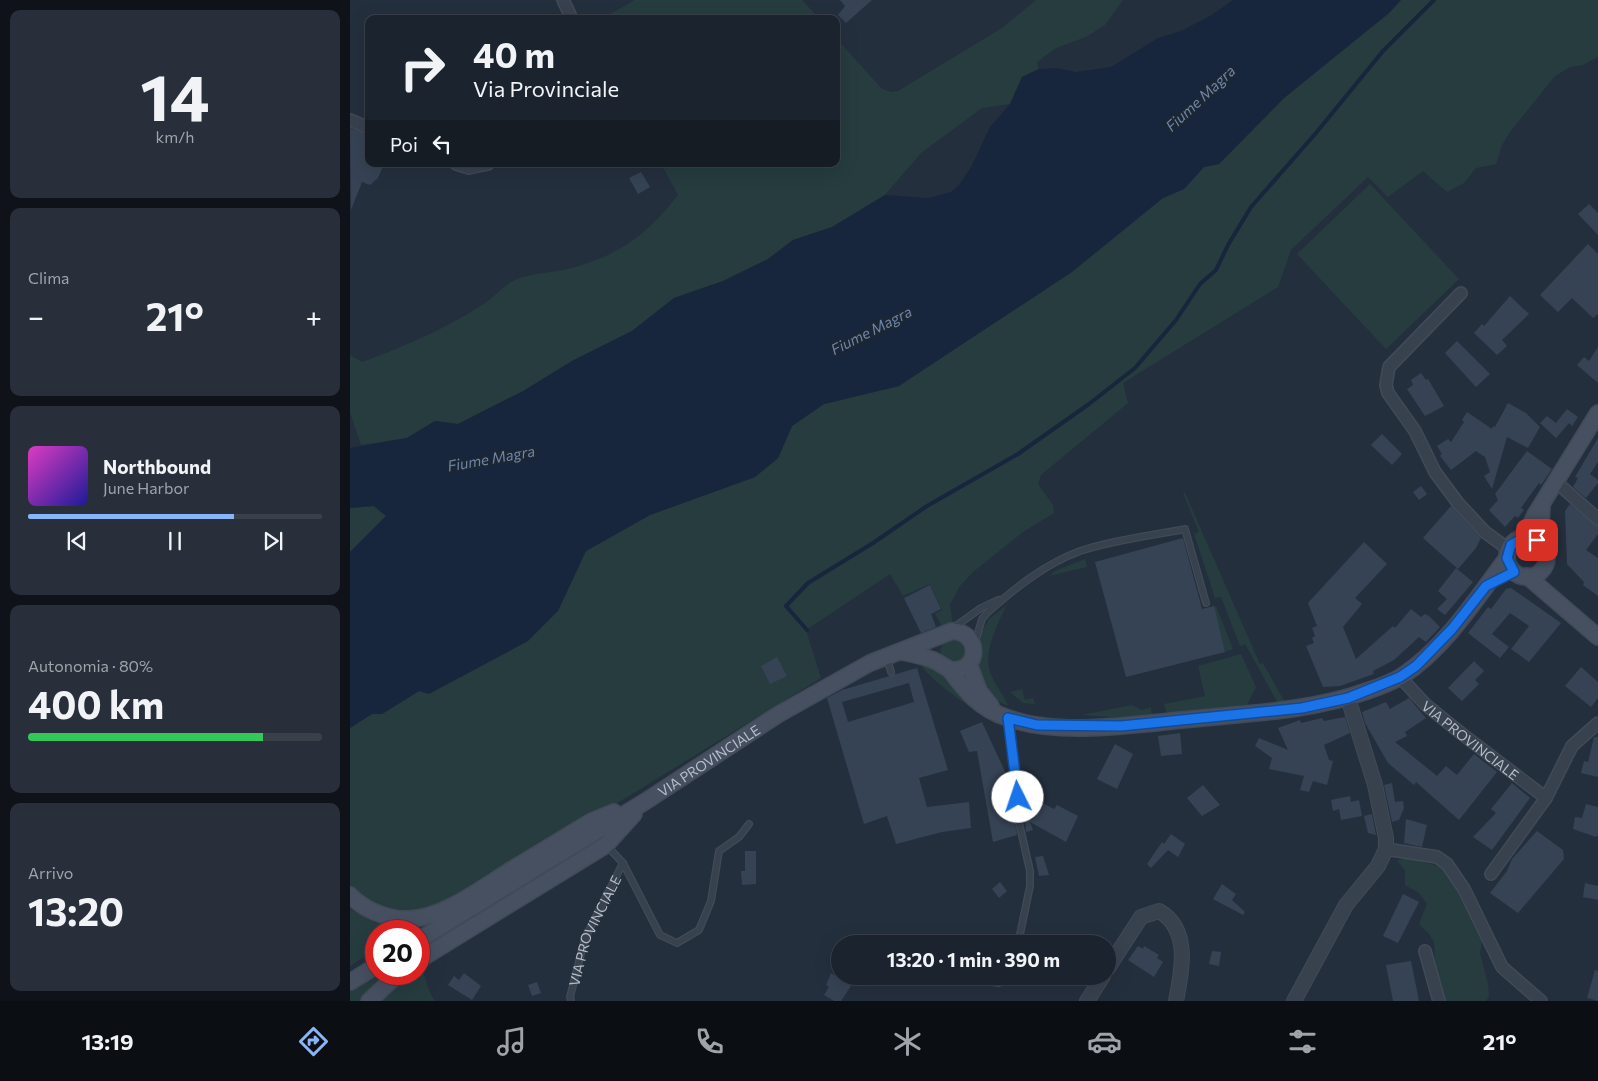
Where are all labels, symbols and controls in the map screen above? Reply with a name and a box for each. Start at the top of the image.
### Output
text: 40 m [473,32,555,75]
icon: right [390,35,455,100]
text: 14 [140,55,210,134]
water label: Fiume Magra [1161,61,1239,135]
text: Via Provinciale [473,75,619,102]
text: km/h [156,127,194,146]
icon: left [428,130,456,158]
text: Poi [390,133,418,156]
text: Clima [28,268,69,287]
text: 21° [146,292,204,339]
text: − [28,299,44,333]
text: + [306,299,322,333]
water label: Fiume Magra [827,302,915,358]
water label: Fiume Magra [446,441,536,475]
text: Northbound [103,455,211,478]
text: June Harbor [103,478,189,497]
pin [1516,519,1558,561]
icon: arrive [1523,526,1551,554]
icon: previous [63,527,91,555]
icon: pause [161,527,189,555]
icon: next [259,527,287,555]
text: Autonomia · 80% [28,656,153,675]
text: 400 km [28,680,164,727]
street label: VIA PROVINCIALE [1419,697,1523,783]
street label: VIA PROVINCIALE [654,720,763,800]
position arrow [991,770,1043,822]
text: Arrivo [28,863,73,882]
street label: VIA PROVINCIALE [565,872,624,988]
text: 13:20 [28,887,124,934]
speed limit sign: 20 [365,920,430,985]
text: 13:20 · 1 min · 390 m [887,948,1060,971]
icon: directions [296,1024,331,1059]
icon: music [494,1024,529,1059]
icon: phone [692,1024,727,1059]
icon: climate [890,1024,925,1059]
icon: car [1087,1024,1122,1059]
icon: filters [1285,1024,1320,1059]
text: 13:19 [81,1028,134,1055]
text: 21° [1483,1028,1517,1055]

